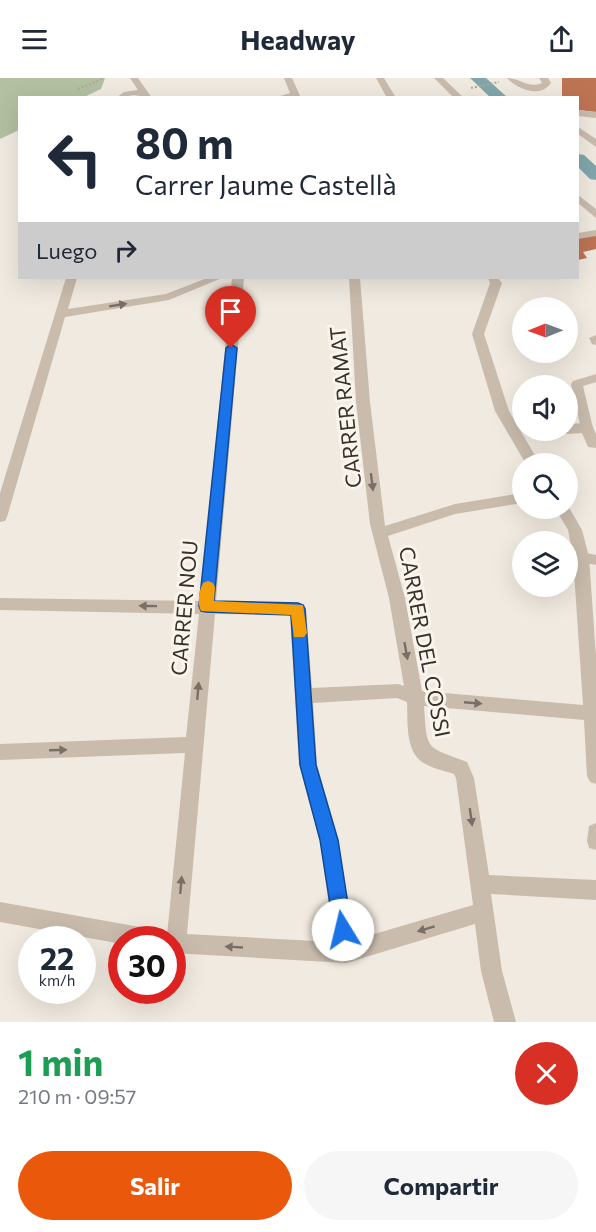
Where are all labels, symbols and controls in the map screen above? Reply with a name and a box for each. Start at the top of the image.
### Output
icon: menu [18,23,51,56]
text: Headway [240,23,356,56]
icon: share [545,23,578,56]
text: 80 m [135,116,234,168]
icon: left [36,120,114,198]
text: Carrer Jaume Castellà [135,168,397,201]
icon: right [109,234,142,267]
text: Luego [36,237,97,264]
pin [205,286,256,348]
icon: arrive [214,295,247,328]
north arrow [512,297,578,363]
map controls [512,297,578,597]
one-way arrow [108,301,127,310]
street label: CARRER RAMAT [324,325,365,489]
button: sound [512,375,578,441]
button: search [512,453,578,519]
one-way arrow [367,473,377,492]
button: layers [512,531,578,597]
street label: CARRER NOU [165,539,202,677]
street label: CARRER DEL COSSI [395,544,456,739]
one-way arrow [138,601,157,610]
one-way arrow [402,642,411,661]
one-way arrow [193,681,203,700]
one-way arrow [463,698,482,708]
one-way arrow [49,745,68,754]
one-way arrow [466,808,475,827]
one-way arrow [176,876,186,895]
position arrow [311,898,375,962]
one-way arrow [417,925,435,934]
speed limit sign: 30 [108,926,186,1004]
text: 22 [40,939,74,976]
one-way arrow [225,942,244,951]
text: km/h [39,971,75,989]
text: 1 min [18,1039,103,1083]
button: close [515,1042,578,1105]
text: 210 m · 09:57 [18,1084,136,1108]
button: Salir [18,1151,292,1220]
button: Compartir [304,1151,578,1220]

